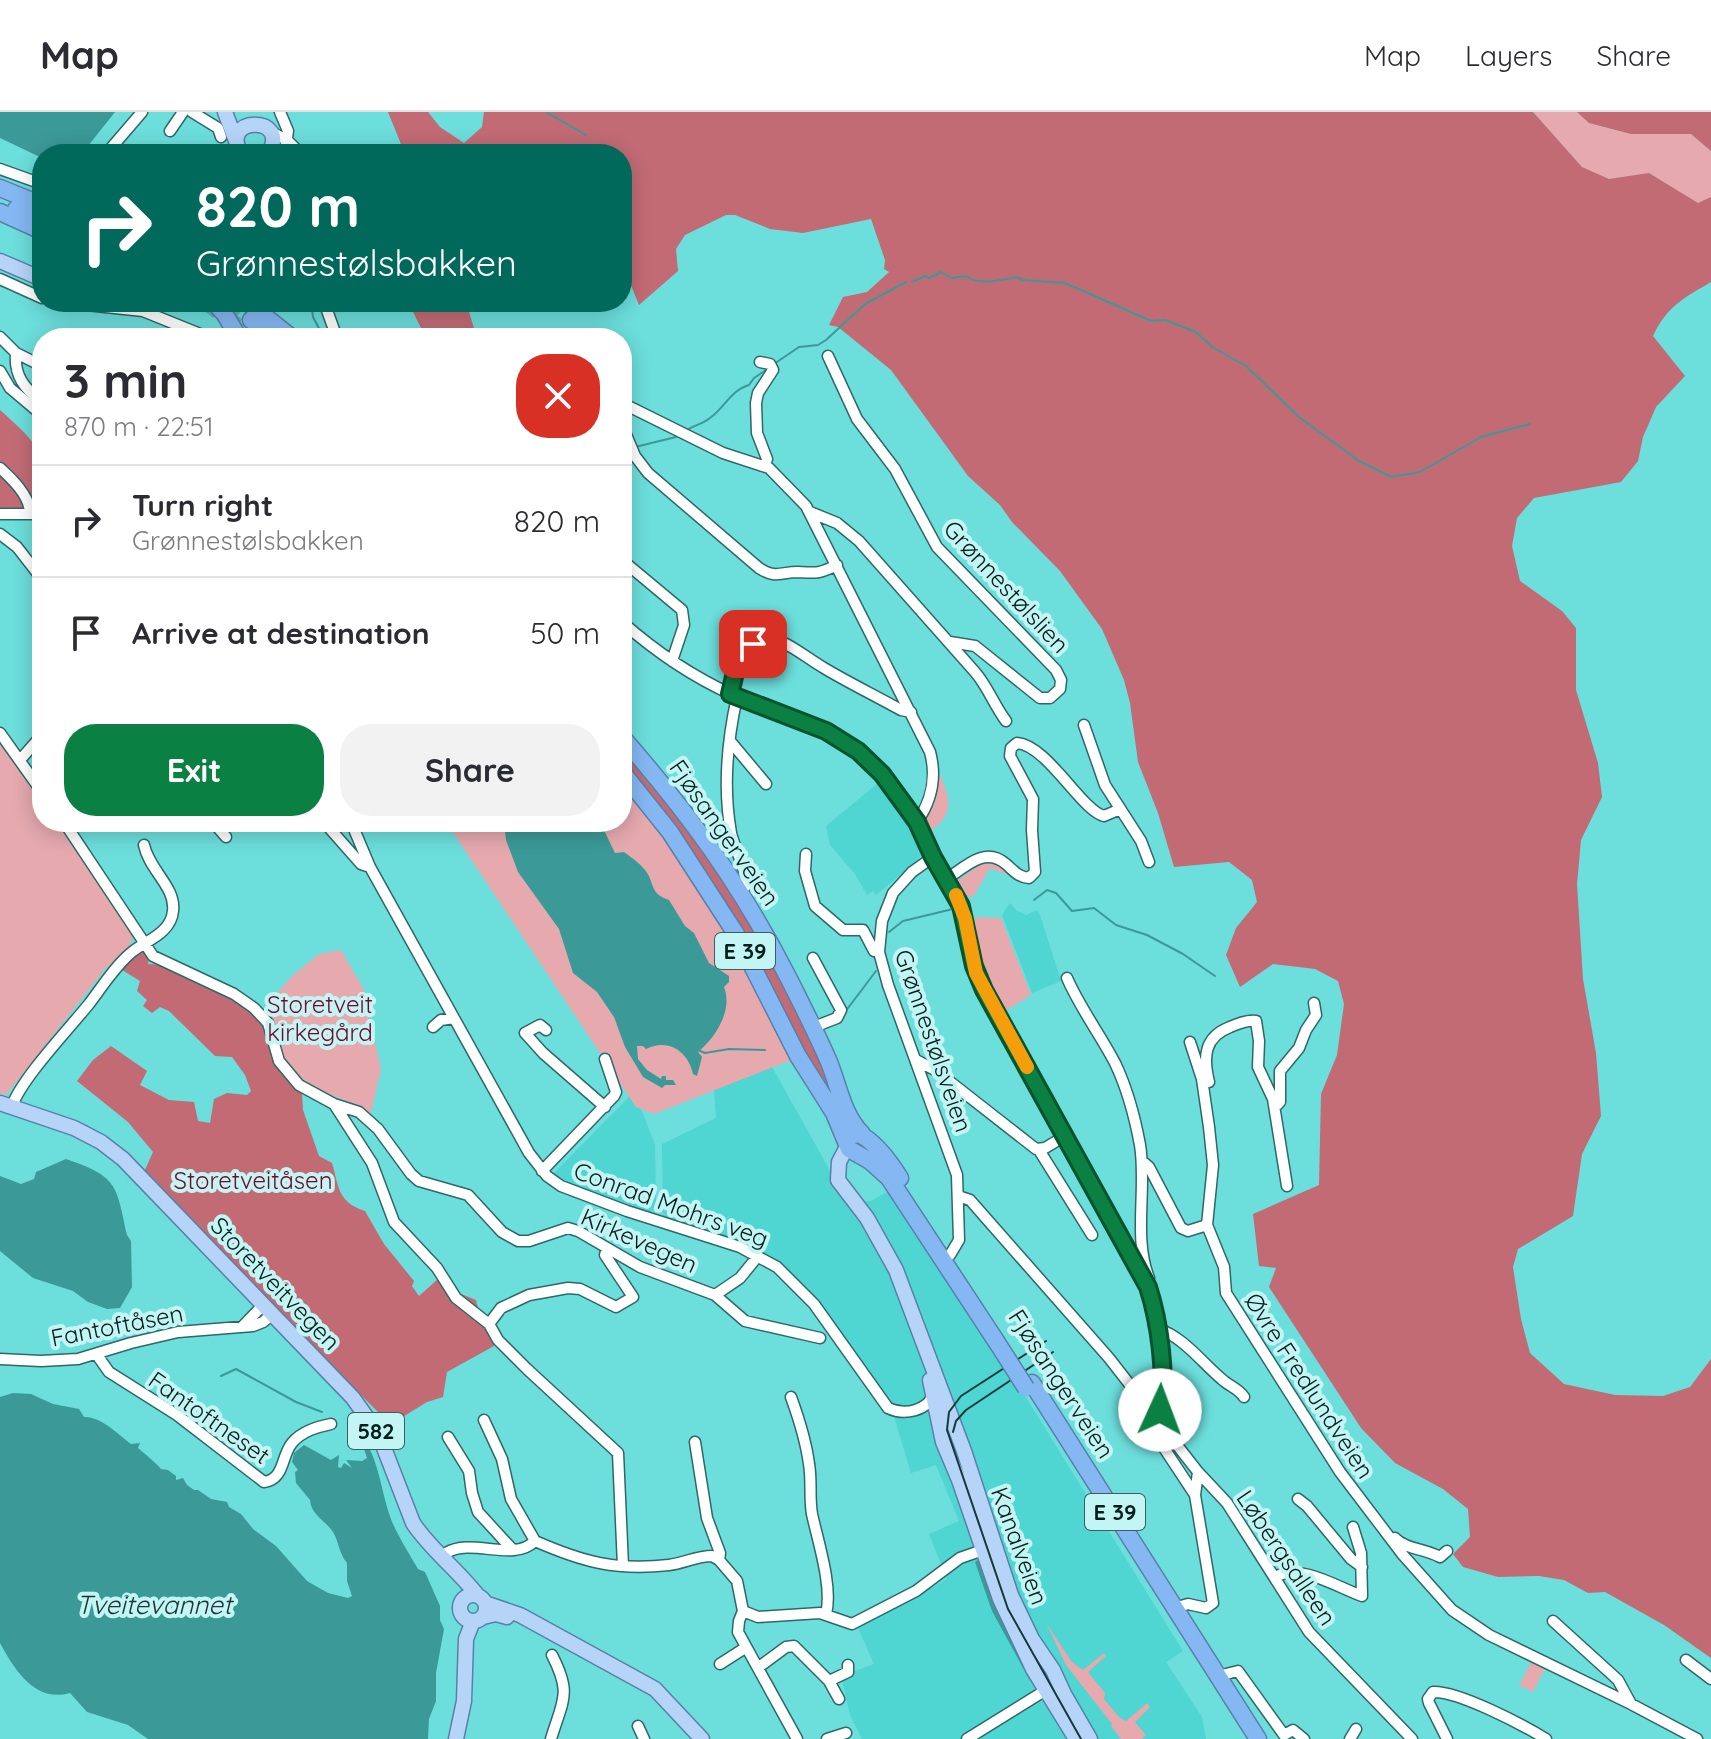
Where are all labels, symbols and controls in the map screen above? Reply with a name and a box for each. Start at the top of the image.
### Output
text: Map [40,31,119,79]
text: Map [1364,38,1421,73]
text: Layers [1465,38,1552,73]
text: Share [1596,38,1671,73]
text: 820 m [196,171,360,241]
icon: right [64,176,168,280]
text: Grønnestølsbakken [196,240,517,285]
text: 3 min [64,350,187,410]
button: close [516,354,600,438]
text: 870 m · 22:51 [64,410,214,443]
text: Turn right [132,486,273,524]
icon: right [64,499,108,543]
text: 820 m [514,502,600,540]
street label: Grønnestølslien [938,514,1076,659]
text: Grønnestølsbakken [132,524,364,557]
pin [719,610,787,678]
icon: arrive [64,611,108,655]
text: Arrive at destination [132,614,430,652]
text: 50 m [530,614,600,652]
icon: arrive [731,622,775,666]
button: Exit [64,724,324,816]
button: Share [340,724,600,816]
street label: Fjøsangerveien [663,754,786,911]
road number: E 39 [715,933,775,969]
street label: Grønnestølsveien [889,945,979,1136]
park label: Storetveit kirkegård [267,989,373,1047]
street label: Conrad Mohrs veg [570,1155,773,1253]
park label: Storetveitåsen [173,1165,333,1195]
street label: Kirkevegen [577,1201,702,1279]
street label: Storetveitvegen [205,1210,347,1356]
street label: Øvre Fredlundveien [1239,1287,1381,1484]
street label: Fantoftåsen [48,1297,186,1353]
street label: Fjøsangerveien [1003,1303,1121,1464]
street label: Fantoftneset [143,1364,276,1470]
position arrow [1118,1368,1202,1452]
road number: 582 [348,1413,404,1449]
street label: Kanalveien [985,1483,1055,1608]
street label: Løbergsalleen [1231,1484,1343,1631]
road number: E 39 [1085,1494,1145,1530]
water label: Tveitevannet [76,1588,235,1621]

